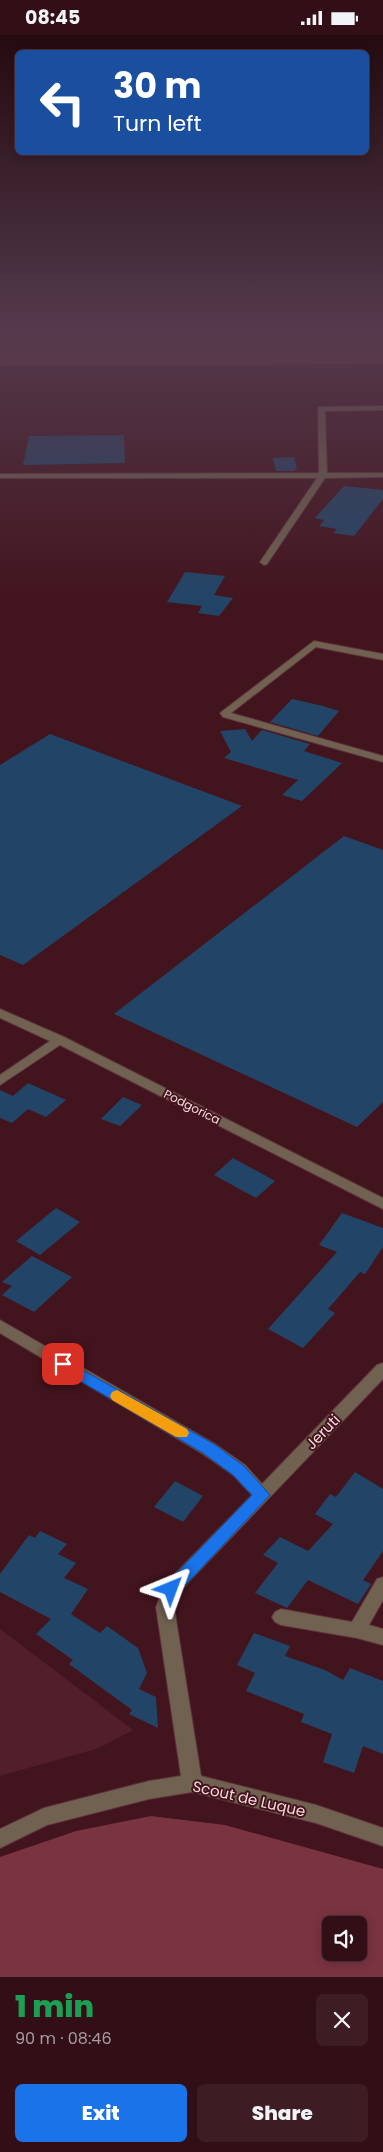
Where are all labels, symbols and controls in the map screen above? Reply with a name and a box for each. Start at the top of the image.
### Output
text: 08:45 [25,4,80,31]
text: 30 m [113,61,201,110]
icon: left [30,70,95,135]
text: Turn left [113,108,201,139]
street label: Podgorica [161,1085,223,1128]
pin [42,1343,84,1385]
icon: arrive [49,1350,77,1378]
street label: Jeruti [301,1409,345,1454]
position arrow [144,1562,196,1614]
street label: Scout de Luque [191,1775,308,1822]
map controls [322,1916,367,1961]
button: sound [322,1916,367,1961]
text: 1 min [15,1985,94,2028]
button: close [316,1994,368,2046]
text: 90 m · 08:46 [15,2027,112,2050]
button: Exit [15,2084,187,2142]
button: Share [197,2084,368,2142]

